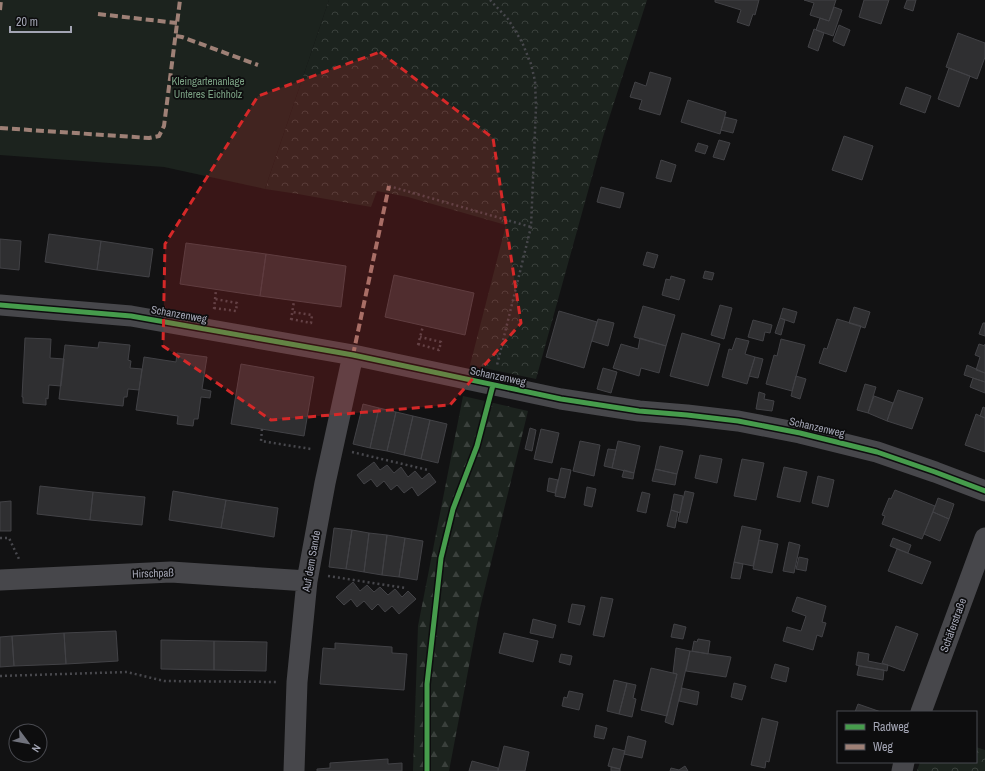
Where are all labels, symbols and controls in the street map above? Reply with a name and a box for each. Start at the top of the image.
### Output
scale bar [10,8,71,34]
text: 20 m [16,14,38,30]
park label: Kleingartenanlage Unteres Eichholz [171,74,245,101]
street label: Schanzenweg [150,302,208,326]
street label: Schanzenweg [469,363,527,389]
street label: Schanzenweg [788,414,846,440]
street label: Auf dem Sande [299,529,323,594]
street label: Hirschpaß [132,565,175,581]
street label: Schäferstraße [937,596,969,654]
legend [837,711,977,763]
text: Radweg [873,719,910,735]
north arrow [8,723,48,763]
text: Weg [873,739,894,755]
text: N [29,742,44,755]

